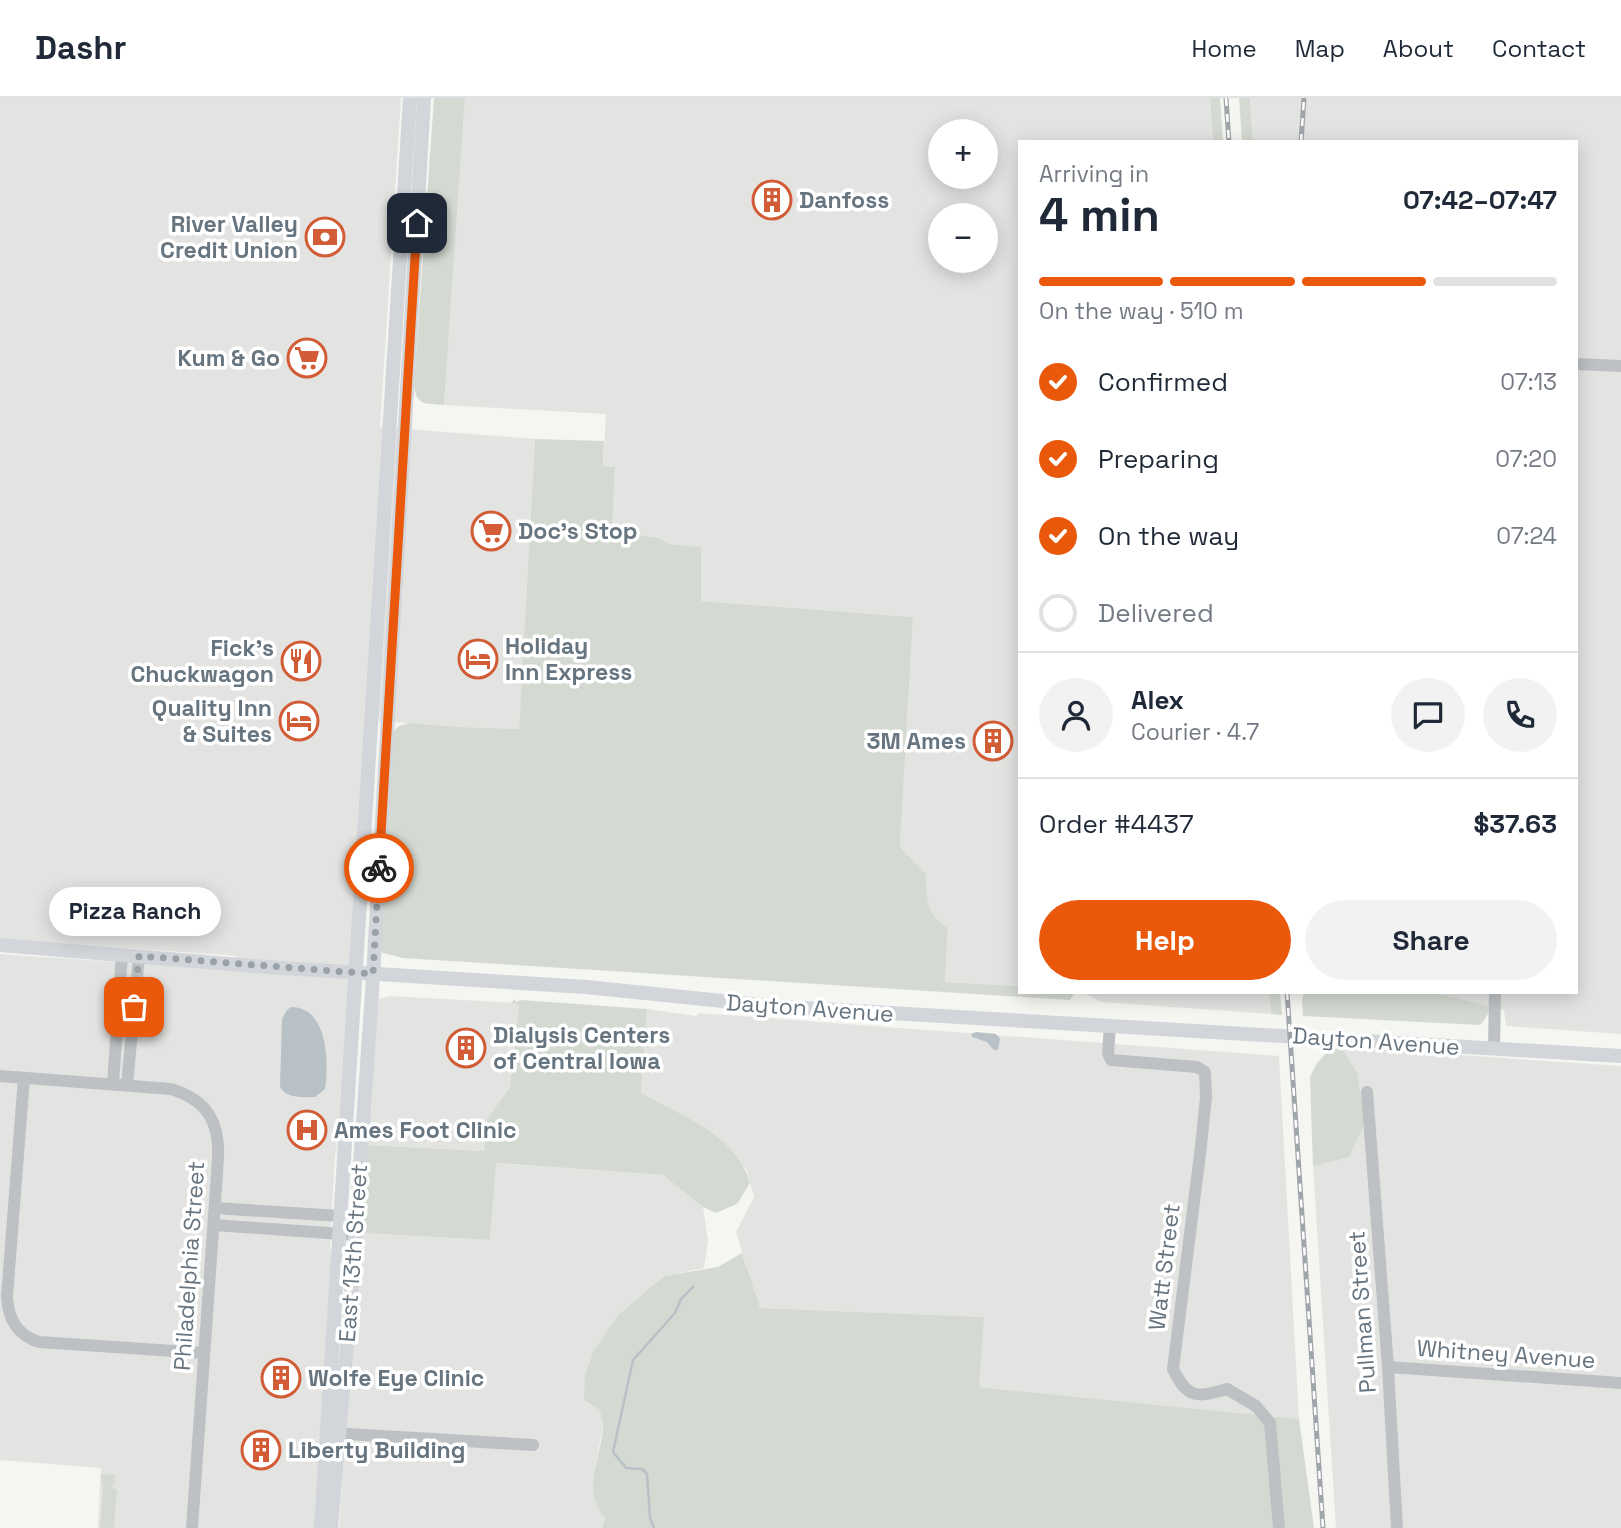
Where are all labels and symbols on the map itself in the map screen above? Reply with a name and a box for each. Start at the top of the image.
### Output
building icon: Danfoss [751,179,793,221]
place label: Danfoss [799,185,889,215]
pin [387,193,447,253]
place label: River Valley Credit Union [160,209,298,265]
bank icon: River Valley Credit Union [304,216,346,258]
supermarket icon: Kum & Go [286,337,328,379]
place label: Kum & Go [177,343,280,373]
supermarket icon: Doc's Stop [470,510,512,552]
place label: Doc's Stop [518,516,638,546]
place label: Holiday Inn Express [505,631,632,687]
place label: Fick's Chuckwagon [131,633,274,689]
hotel icon: Holiday Inn Express [457,638,499,680]
restaurant icon: Fick's Chuckwagon [280,640,322,682]
place label: Quality Inn & Suites [152,693,272,749]
hotel icon: Quality Inn & Suites [278,700,320,742]
building icon: 3M Ames [972,720,1014,762]
place label: 3M Ames [867,726,966,756]
courier [344,833,414,903]
callout: Pizza Ranch [48,888,220,937]
pin [104,977,164,1037]
street label: Dayton Avenue [725,987,895,1029]
place label: Dialysis Centers of Central Iowa [493,1020,670,1076]
street label: Dayton Avenue [1291,1020,1461,1062]
building icon: Dialysis Centers of Central Iowa [445,1027,487,1069]
hospital icon: Ames Foot Clinic [286,1109,328,1151]
place label: Ames Foot Clinic [334,1115,517,1145]
street label: Philadelphia Street [167,1160,211,1372]
street label: East 13th Street [332,1163,374,1343]
street label: Watt Street [1141,1202,1187,1332]
street label: Pullman Street [1341,1230,1383,1394]
street label: Whitney Avenue [1416,1333,1596,1375]
building icon: Wolfe Eye Clinic [260,1357,302,1399]
place label: Wolfe Eye Clinic [308,1363,484,1393]
building icon: Liberty Building [240,1429,282,1471]
place label: Liberty Building [288,1435,465,1465]

